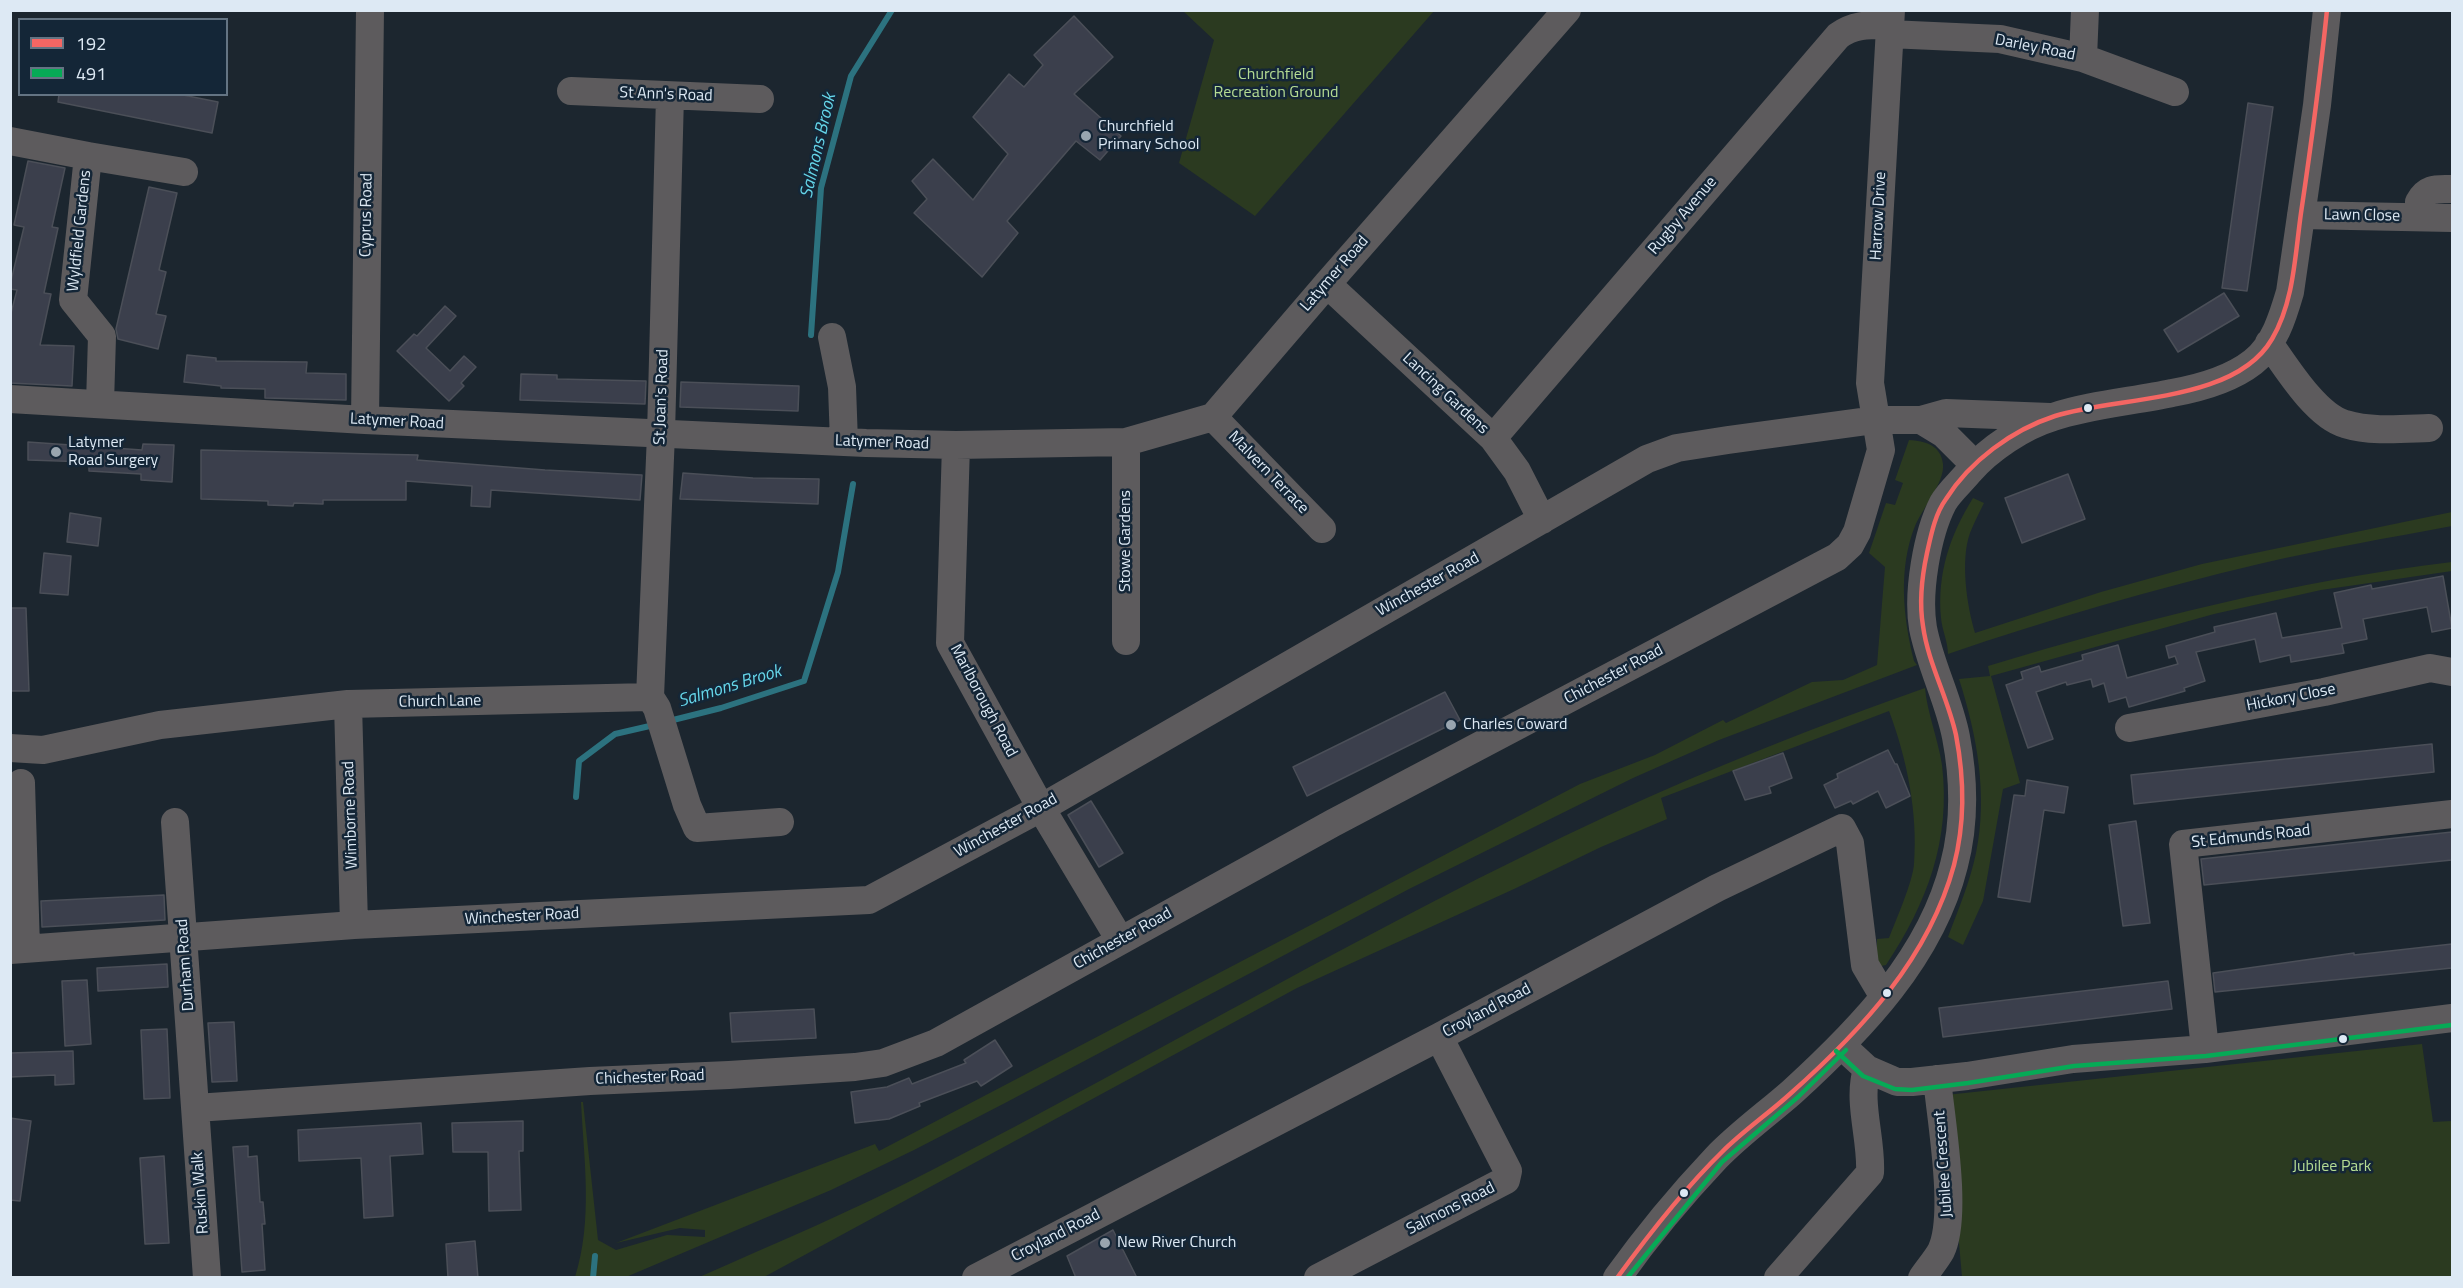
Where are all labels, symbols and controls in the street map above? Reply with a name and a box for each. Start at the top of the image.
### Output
legend [18,18,228,96]
text: 192 [76,30,106,57]
street label: Darley Road [1993,31,2077,65]
text: 491 [76,60,106,87]
park label: Churchfield Recreation Ground [1213,65,1339,103]
street label: St Ann's Road [619,84,713,106]
water label: Salmons Brook [796,91,842,201]
place label: Churchfield Primary School [1098,117,1200,155]
marker: Churchfield Primary School [1079,129,1093,143]
street label: Wyldfield Gardens [64,169,96,293]
street label: Harrow Drive [1867,171,1891,261]
street label: Cyprus Road [357,173,377,257]
street label: Rugby Avenue [1645,173,1721,259]
street label: Lawn Close [2324,206,2400,226]
street label: Latymer Road [1297,232,1373,316]
street label: St Joan's Road [651,349,673,445]
street label: Lancing Gardens [1398,349,1492,439]
unlabelled marker [2082,402,2094,414]
street label: Latymer Road [349,410,445,434]
street label: Malvern Terrace [1224,428,1312,518]
street label: Latymer Road [835,432,929,454]
place label: Latymer Road Surgery [68,433,158,471]
marker: Latymer Road Surgery [49,445,63,459]
street label: Stowe Gardens [1116,490,1136,592]
street label: Winchester Road [1373,549,1483,621]
street label: Marlborough Road [945,641,1021,761]
street label: Chichester Road [1561,641,1667,709]
water label: Salmons Brook [676,661,784,713]
street label: Hickory Close [2245,680,2337,716]
street label: Church Lane [399,692,481,712]
place label: Charles Coward [1463,715,1567,735]
marker: Charles Coward [1444,718,1458,732]
street label: Wimborne Road [340,761,362,869]
street label: Winchester Road [951,790,1061,862]
street label: St Edmunds Road [2191,821,2311,853]
street label: Winchester Road [464,904,580,930]
street label: Chichester Road [1071,904,1175,974]
street label: Durham Road [173,918,199,1012]
street label: Croyland Road [1440,980,1534,1042]
unlabelled marker [1881,987,1893,999]
unlabelled marker [2337,1033,2349,1045]
street label: Chichester Road [595,1066,705,1090]
street label: Jubilee Crescent [1931,1110,1957,1218]
street label: Ruskin Walk [189,1151,213,1235]
park label: Jubilee Park [2292,1157,2372,1177]
street label: Salmons Road [1404,1179,1498,1239]
unlabelled marker [1678,1187,1690,1199]
street label: Croyland Road [1008,1205,1104,1267]
place label: New River Church [1117,1233,1236,1253]
marker: New River Church [1098,1236,1112,1250]

